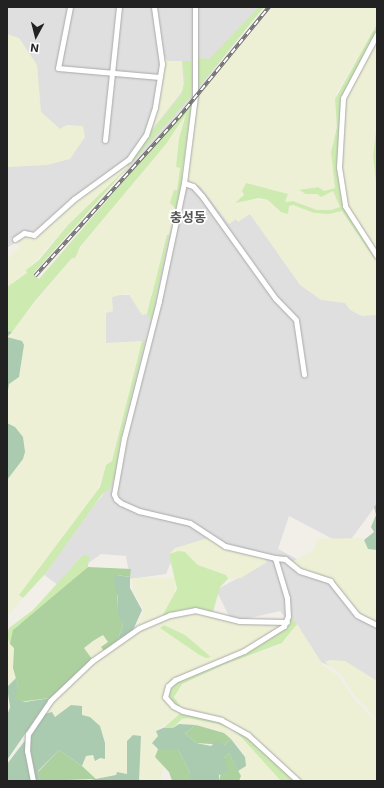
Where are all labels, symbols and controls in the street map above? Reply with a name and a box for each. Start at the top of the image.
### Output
north arrow [16,16,56,56]
text: N [30,40,40,55]
district label: 충성동 [170,209,206,225]

